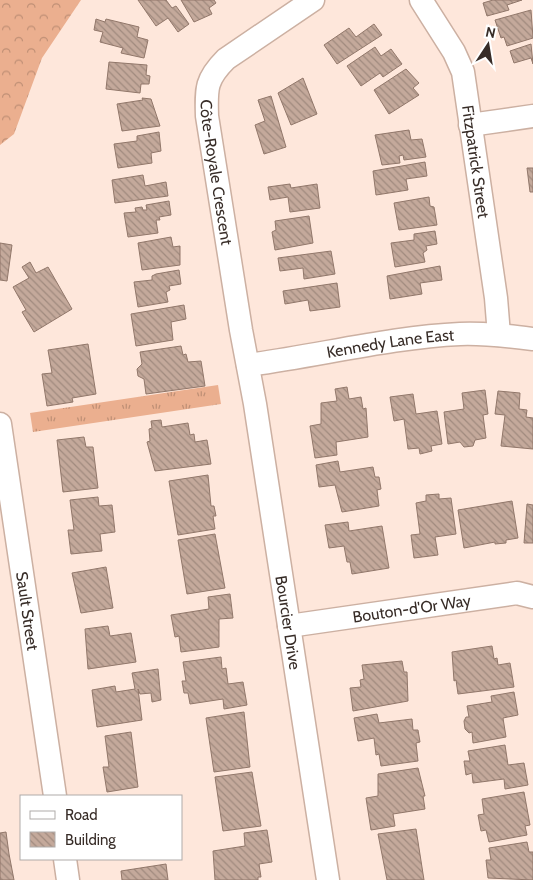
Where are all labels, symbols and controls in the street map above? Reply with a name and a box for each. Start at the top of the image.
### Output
north arrow [463,20,513,70]
text: N [484,22,497,42]
street label: Côte-Royale Crescent [197,99,236,247]
street label: Fitzpatrick Street [458,104,493,220]
street label: Kennedy Lane East [325,325,455,362]
street label: Sault Street [12,570,42,652]
street label: Bourcier Drive [271,574,305,671]
street label: Bouton-d'Or Way [351,591,472,627]
legend [20,795,182,860]
text: Road [65,806,98,824]
text: Building [65,831,116,849]

